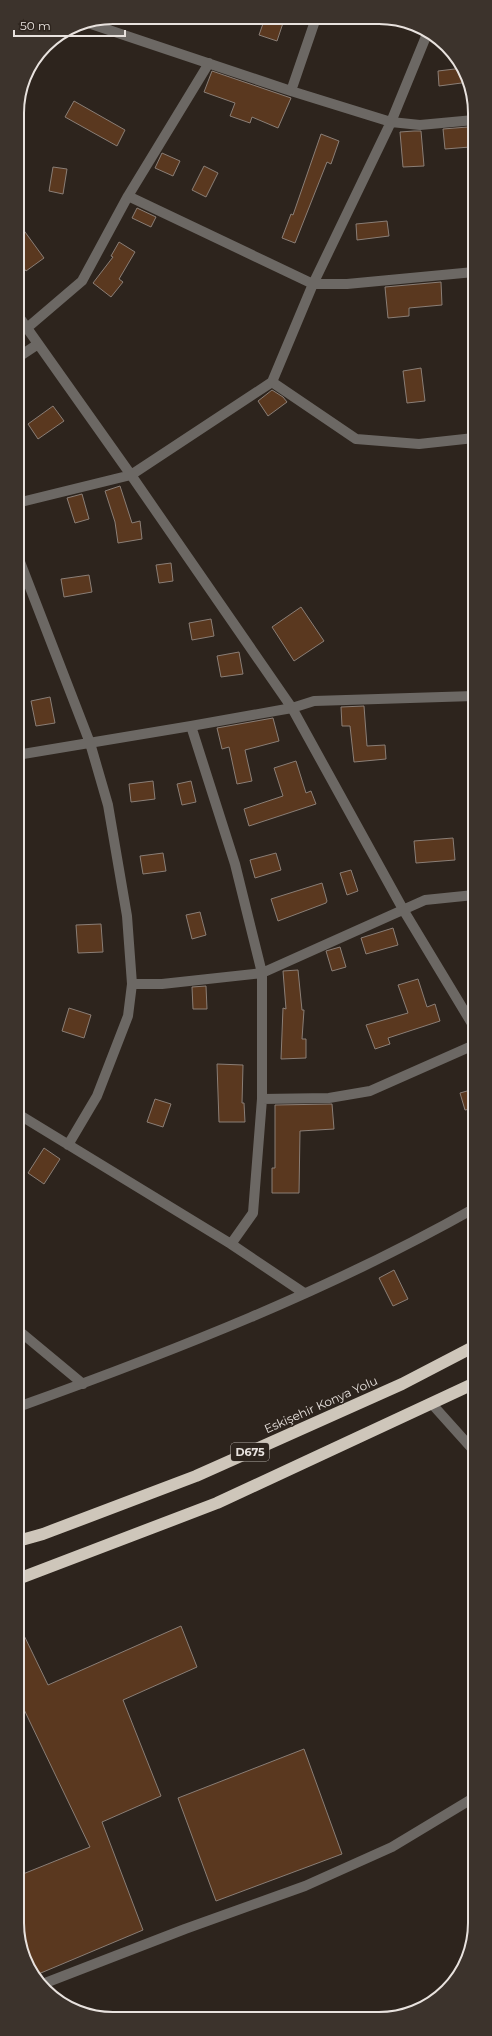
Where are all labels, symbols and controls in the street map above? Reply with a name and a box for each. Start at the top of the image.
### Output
scale bar [14,12,125,38]
text: 50 m [20,18,51,33]
street label: Eskişehir Konya Yolu [262,1373,380,1436]
road number: D675 [231,1443,269,1461]

